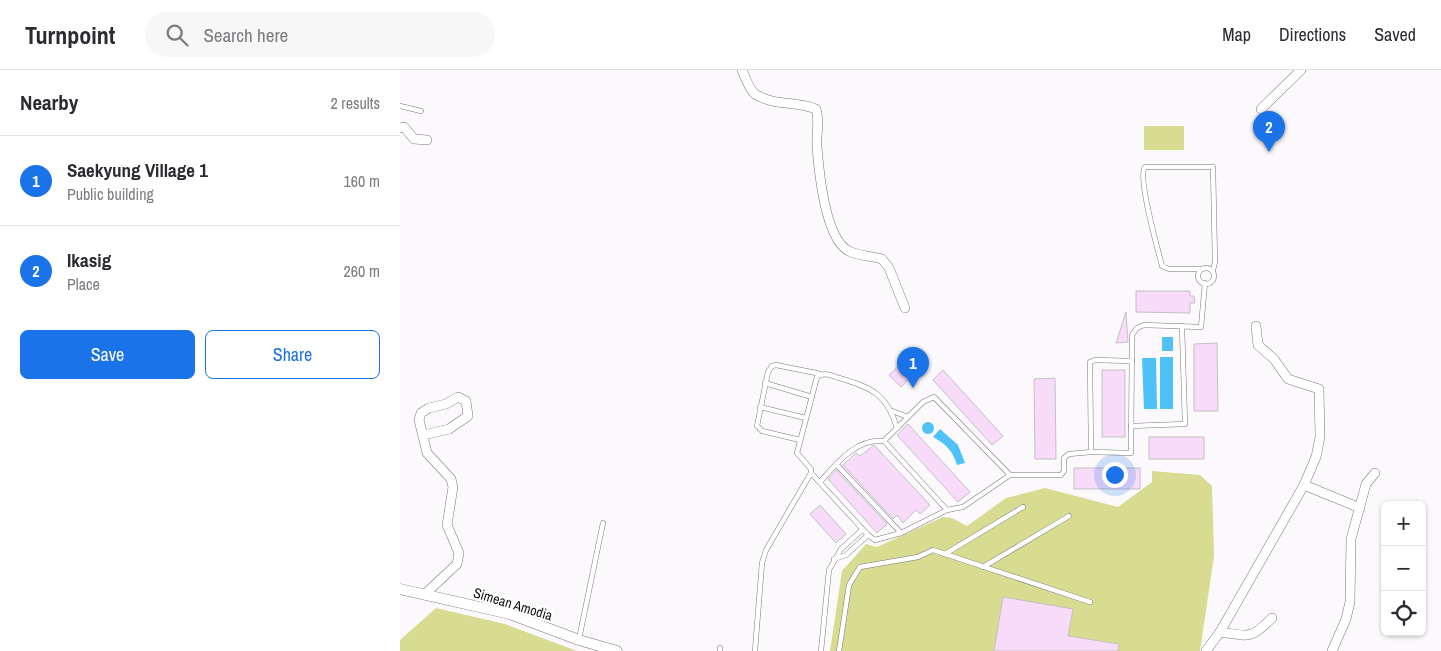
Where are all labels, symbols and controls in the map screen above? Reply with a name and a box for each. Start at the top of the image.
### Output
search box [145,12,495,57]
text: Turnpoint [25,19,115,51]
icon: search [163,21,191,49]
text: Search here [203,22,288,48]
text: Map [1222,22,1251,47]
text: Directions [1279,22,1346,47]
text: Saved [1374,22,1416,47]
text: Nearby [20,88,78,117]
text: 2 results [330,92,380,114]
pin: 2 [1253,111,1285,152]
text: Saekyung Village 1 [67,157,208,183]
text: 1 [32,170,40,192]
text: 160 m [344,170,380,192]
text: Public building [67,183,154,205]
text: Ikasig [67,247,111,273]
text: 2 [32,260,40,282]
text: 260 m [344,260,380,282]
text: Place [67,273,100,295]
button: Save [20,330,195,379]
button: Share [205,330,380,379]
pin: 1 [897,347,929,388]
your location [1102,462,1128,488]
map controls [1381,501,1426,636]
button: + [1381,501,1426,546]
button: − [1381,546,1426,591]
street label: Simean Amodia [471,583,555,625]
button: locate [1381,591,1426,636]

